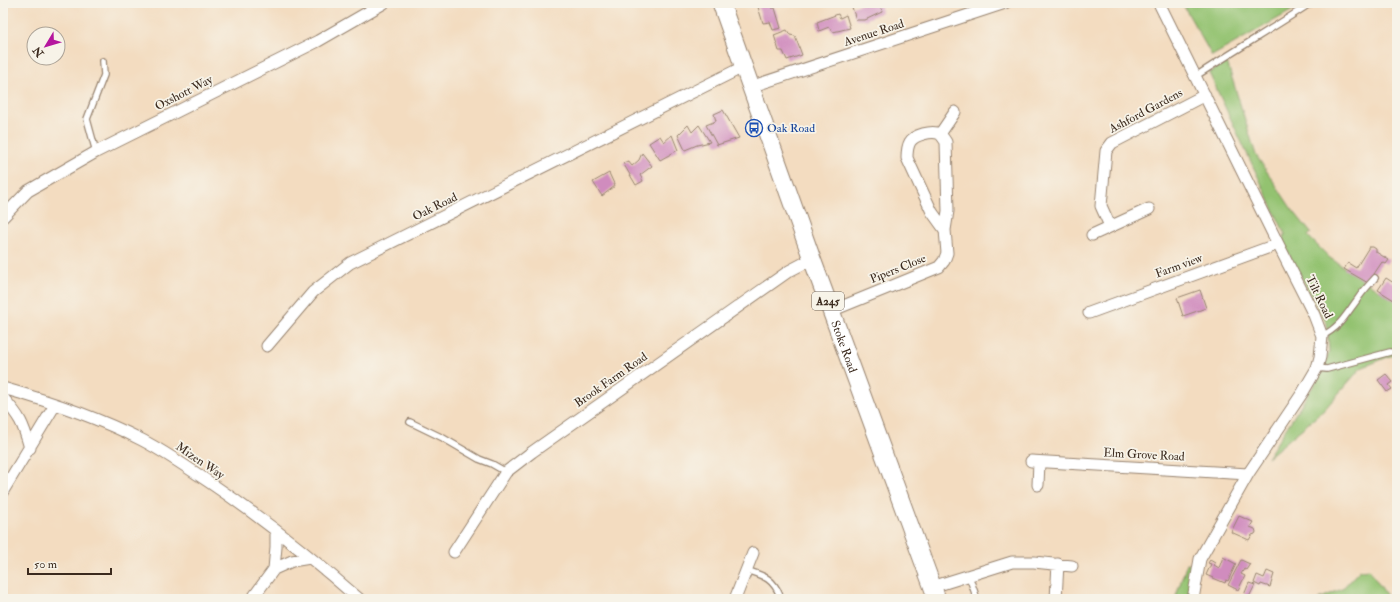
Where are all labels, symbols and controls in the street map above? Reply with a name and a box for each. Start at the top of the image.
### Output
street label: Avenue Road [841,16,906,50]
north arrow [26,26,66,66]
text: N [30,43,47,61]
street label: Oxshott Way [153,72,216,114]
street label: Ashford Gardens [1106,85,1185,137]
bus stop icon: Oak Road [744,118,764,138]
place label: Oak Road [767,121,815,136]
street label: Oak Road [410,190,460,224]
street label: Farm view [1153,250,1205,281]
street label: Pipers Close [868,251,928,287]
street label: Tilt Road [1302,273,1336,321]
road number: A245 [812,292,844,310]
street label: Stoke Road [828,318,861,375]
street label: Brook Farm Road [572,349,650,411]
street label: Mizen Way [173,439,228,483]
street label: Elm Grove Road [1103,445,1185,465]
scale bar [28,550,111,576]
text: 50 m [34,557,58,572]

